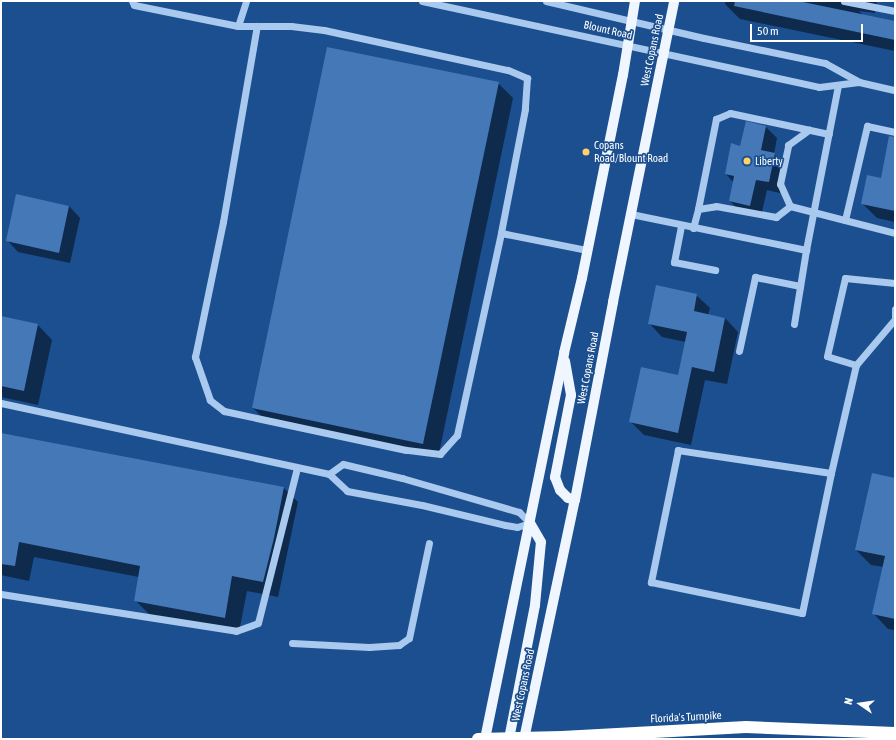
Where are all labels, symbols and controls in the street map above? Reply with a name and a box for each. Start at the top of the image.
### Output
street label: West Copans Road [638,13,666,87]
scale bar [752,16,865,42]
street label: Blount Road [582,18,634,42]
text: 50 m [757,24,779,38]
place label: Copans Road/Blount Road [594,139,668,165]
marker: Copans Road/Blount Road [581,147,591,157]
place label: Liberty [755,154,783,168]
marker: Liberty [742,156,752,166]
street label: West Copans Road [575,331,601,405]
street label: West Copans Road [509,648,537,722]
north arrow [840,684,880,724]
text: N [842,697,855,706]
street label: Florida's Turnpike [650,709,722,725]

